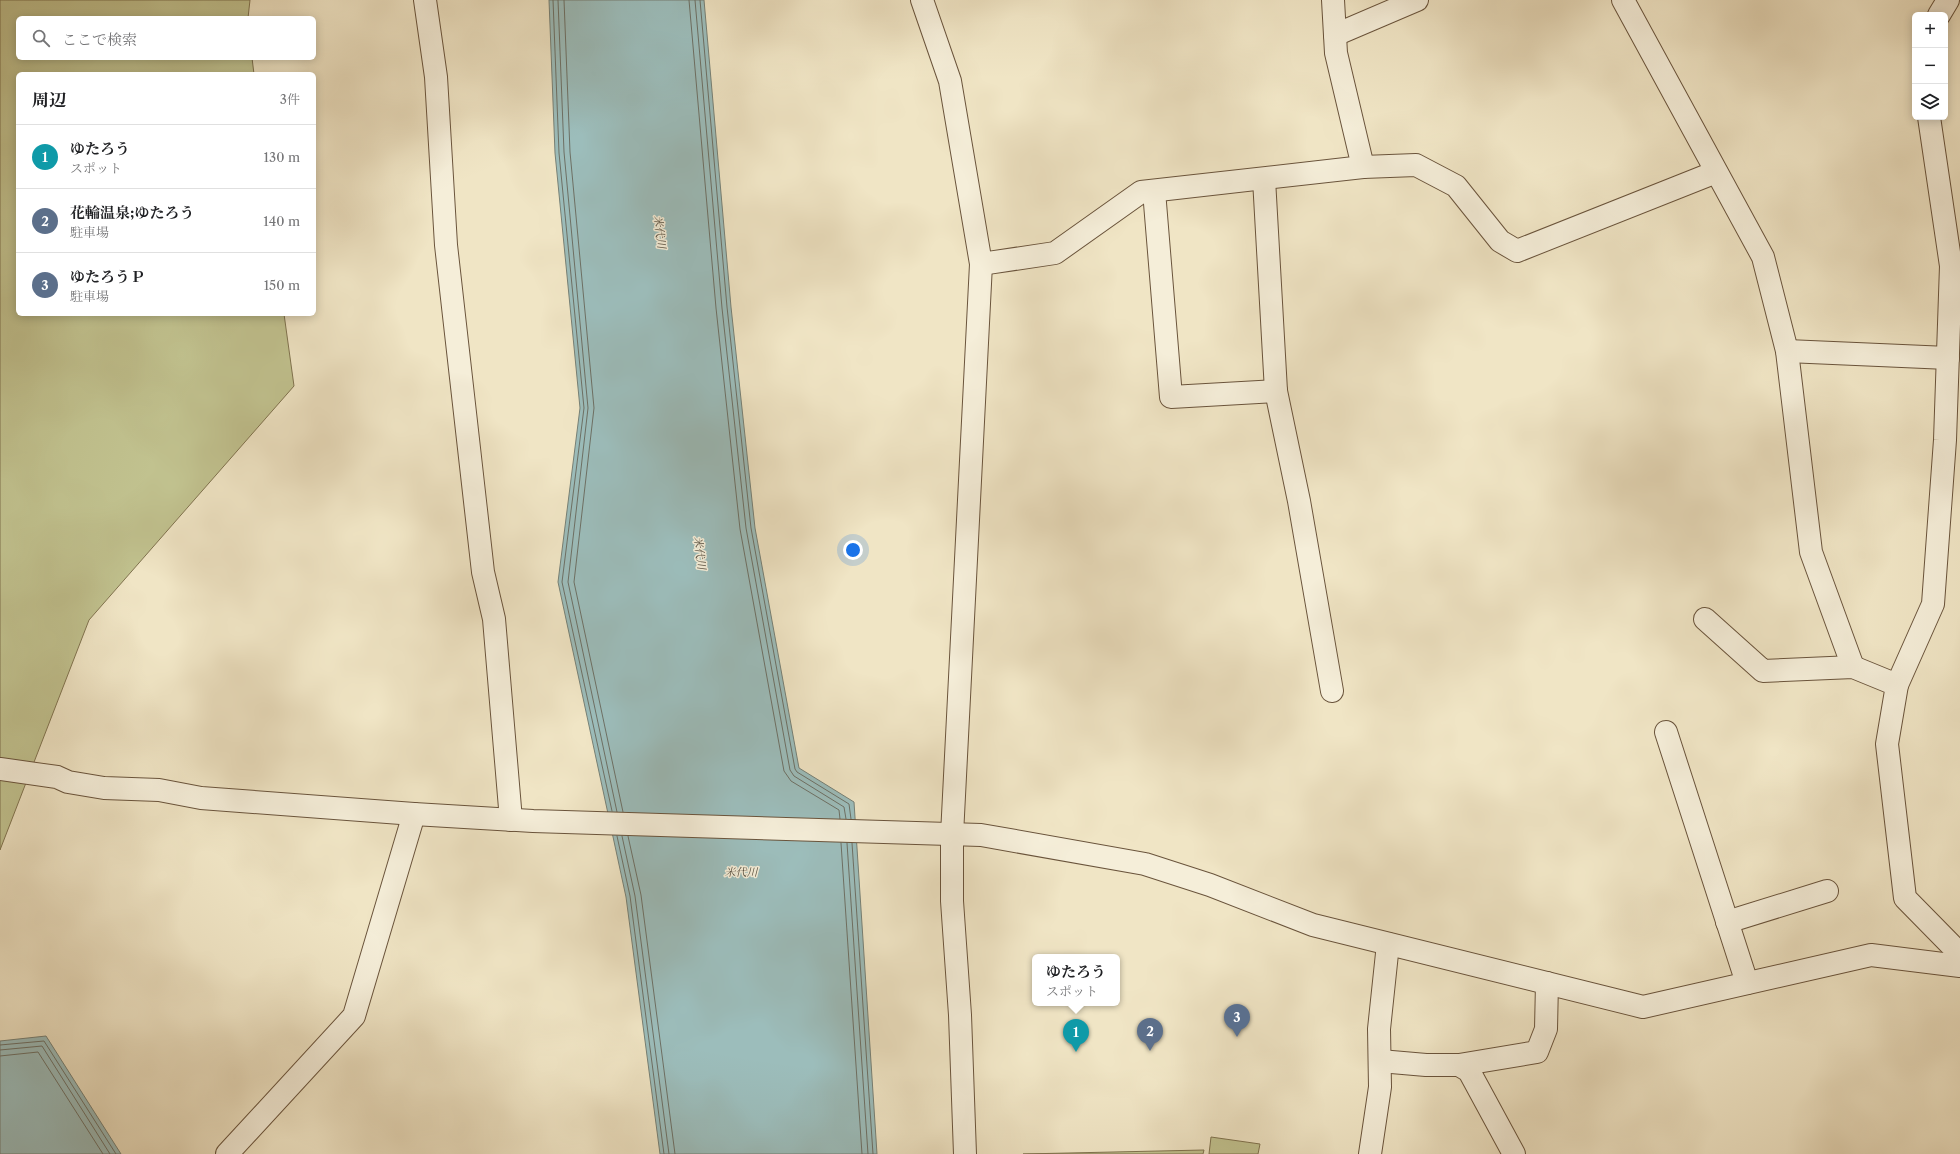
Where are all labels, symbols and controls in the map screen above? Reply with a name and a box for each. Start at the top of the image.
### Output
map controls [1912,12,1948,120]
button: + [1912,12,1948,48]
search box [16,16,316,60]
icon: search [30,27,52,49]
text: ここで検索 [62,30,137,49]
button: − [1912,48,1948,84]
button: layers [1912,84,1948,120]
text: 周辺 [32,90,66,110]
text: 3件 [280,91,300,107]
text: ゆたろう [70,139,130,158]
text: 1 [42,149,48,165]
text: 130 m [264,149,300,165]
text: スポット [70,160,122,176]
text: 花輪温泉;ゆたろう [70,203,194,222]
text: 2 [41,213,49,229]
text: 140 m [263,213,300,229]
water label: 米代川 [651,215,669,250]
text: 駐車場 [70,224,109,240]
text: ゆたろうＰ [70,267,145,286]
text: 3 [41,277,49,293]
text: 150 m [264,277,300,293]
text: 駐車場 [70,288,109,304]
water label: 米代川 [691,536,709,571]
your location [843,540,863,560]
water label: 米代川 [725,865,758,879]
popup [1032,954,1120,1006]
text: ゆたろう [1046,962,1106,981]
text: スポット [1046,983,1098,999]
pin: 3 [1224,1004,1250,1037]
pin: 2 [1137,1018,1163,1051]
pin: 1 [1063,1019,1089,1052]

